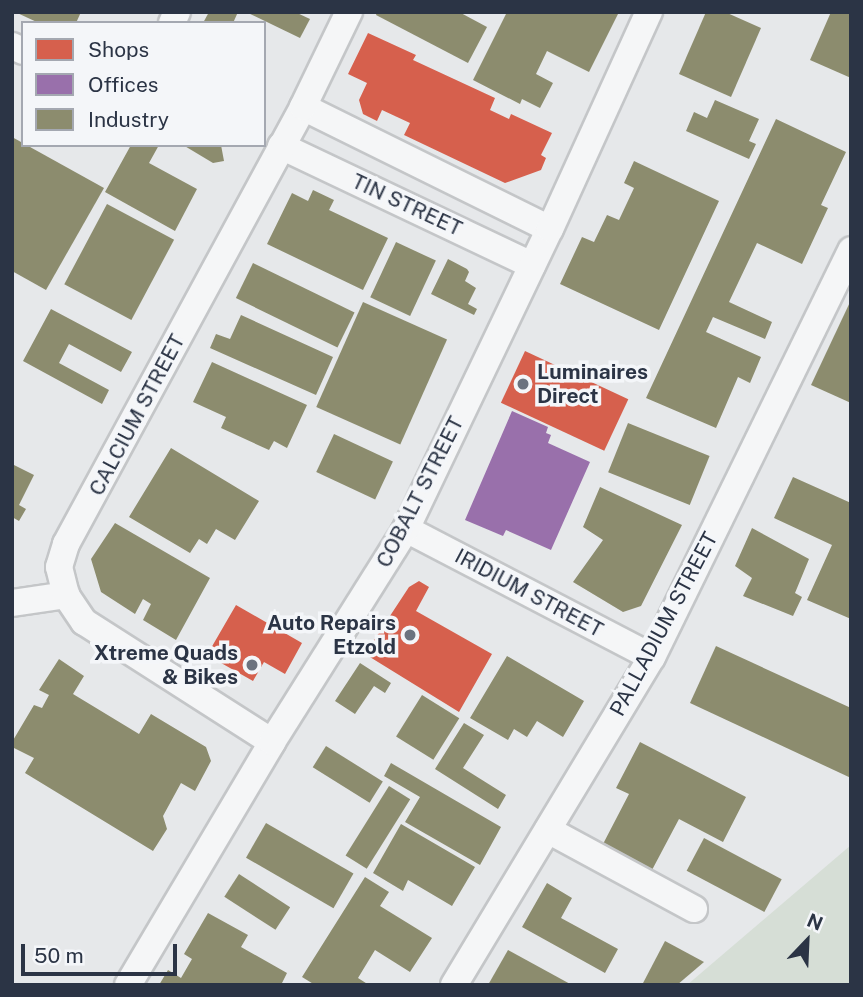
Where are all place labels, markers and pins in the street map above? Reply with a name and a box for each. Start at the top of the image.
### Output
place label: Luminaires Direct [537,359,648,409]
marker: Luminaires Direct [515,376,531,392]
place label: Auto Repairs Etzold [267,610,396,660]
marker: Auto Repairs Etzold [402,627,418,643]
place label: Xtreme Quads & Bikes [94,640,238,690]
marker: Xtreme Quads & Bikes [244,657,260,673]

